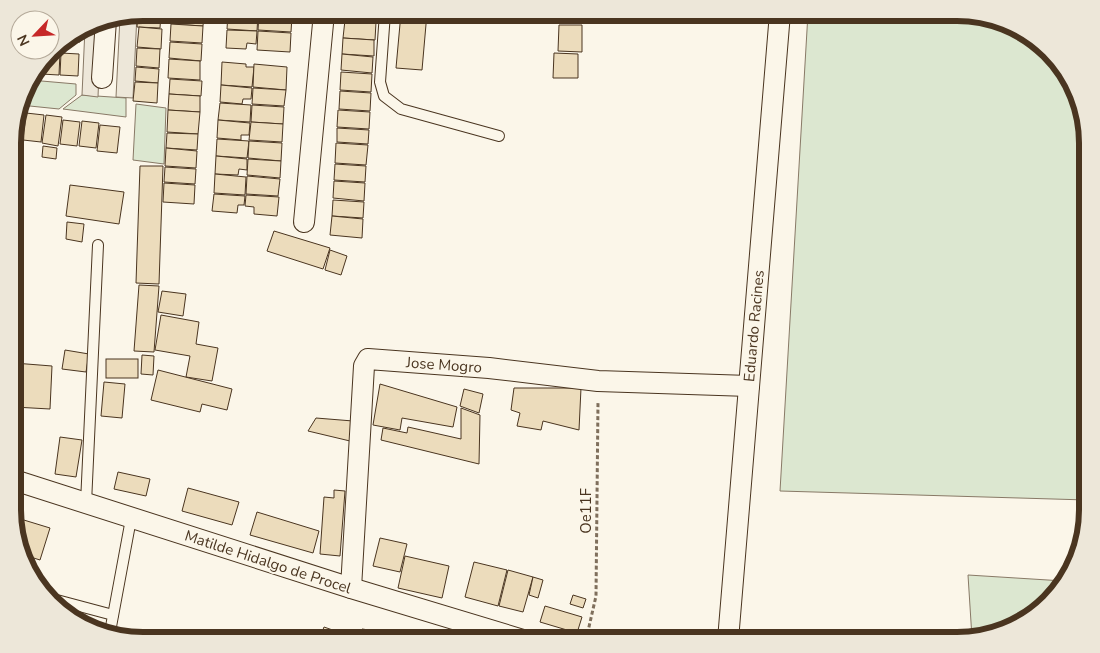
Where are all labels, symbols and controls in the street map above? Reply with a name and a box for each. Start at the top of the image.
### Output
north arrow [10,10,60,60]
text: N [13,32,34,49]
street label: Eduardo Racines [739,269,769,383]
street label: Jose Mogro [404,352,483,378]
street label: Oe11F [576,488,596,534]
street label: Matilde Hidalgo de Procel [182,526,354,599]

